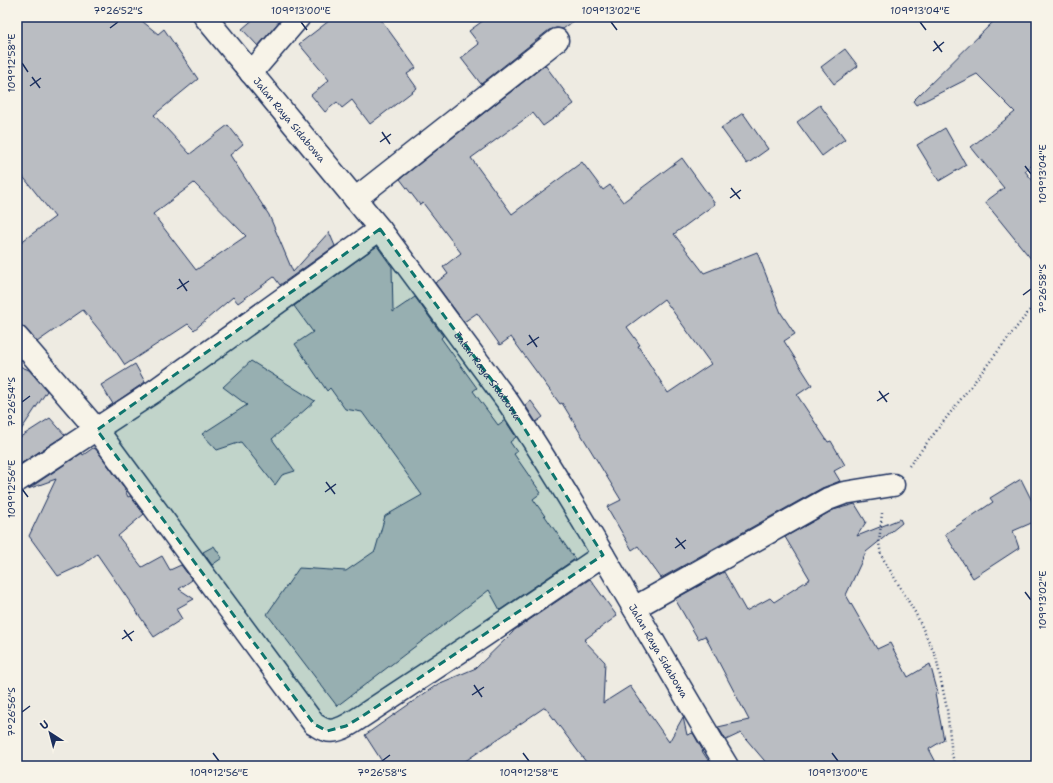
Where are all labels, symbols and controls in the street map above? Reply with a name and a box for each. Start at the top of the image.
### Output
text: 7°26'52"S [93,4,143,17]
text: 109°13'00"E [271,4,331,17]
text: 109°13'02"E [581,4,641,17]
text: 109°13'04"E [890,4,950,17]
text: 109°12'58"E [5,34,18,92]
street label: Jalan Raya Sidabowa [250,75,329,166]
text: 109°13'04"E [1036,144,1049,204]
text: 7°26'58"S [1036,264,1049,314]
street label: Jalan Raya Sidabowa [451,329,525,423]
text: 7°26'54"S [5,377,18,427]
text: 109°12'56"E [5,460,18,518]
text: 109°13'02"E [1036,570,1049,630]
street label: Jalan Raya Sidabowa [626,602,691,701]
text: 7°26'56"S [5,687,18,737]
north arrow [30,713,70,753]
text: U [37,717,52,734]
text: 109°12'56"E [190,766,248,779]
text: 7°26'58"S [357,766,407,779]
text: 109°12'58"E [500,766,558,779]
text: 109°13'00"E [808,766,868,779]

